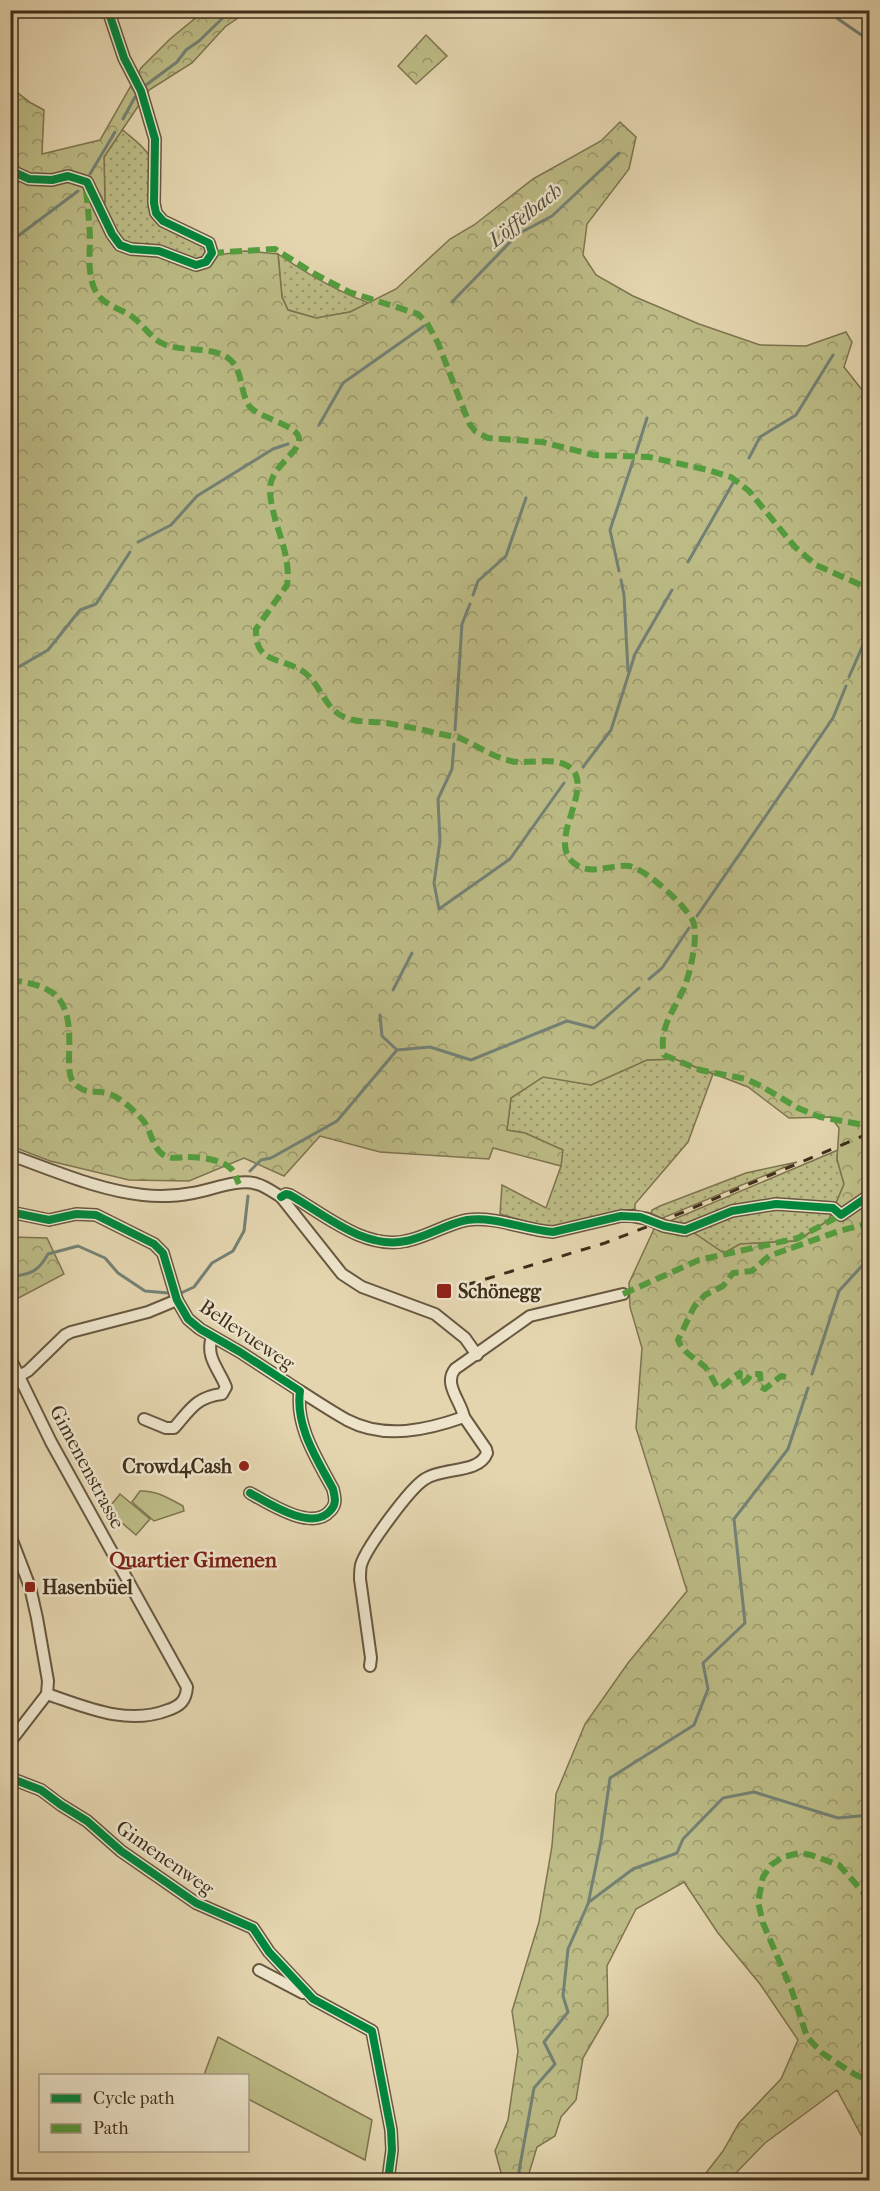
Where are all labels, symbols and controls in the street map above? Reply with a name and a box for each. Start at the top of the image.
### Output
water label: Löffelbach [482,178,567,253]
place label: Schönegg [458,1280,542,1303]
marker: Schönegg [435,1282,453,1300]
street label: Bellevueweg [195,1295,299,1375]
street label: Gimenenstrasse [45,1401,129,1533]
place label: Crowd4Cash [122,1455,233,1479]
marker: Crowd4Cash [237,1459,251,1473]
district label: Quartier Gimenen [109,1548,278,1572]
place label: Hasenbüel [42,1576,133,1599]
marker: Hasenbüel [23,1580,37,1594]
street label: Gimenenweg [112,1816,219,1900]
legend [39,2074,249,2152]
text: Cycle path [93,2088,174,2109]
text: Path [93,2118,129,2139]

